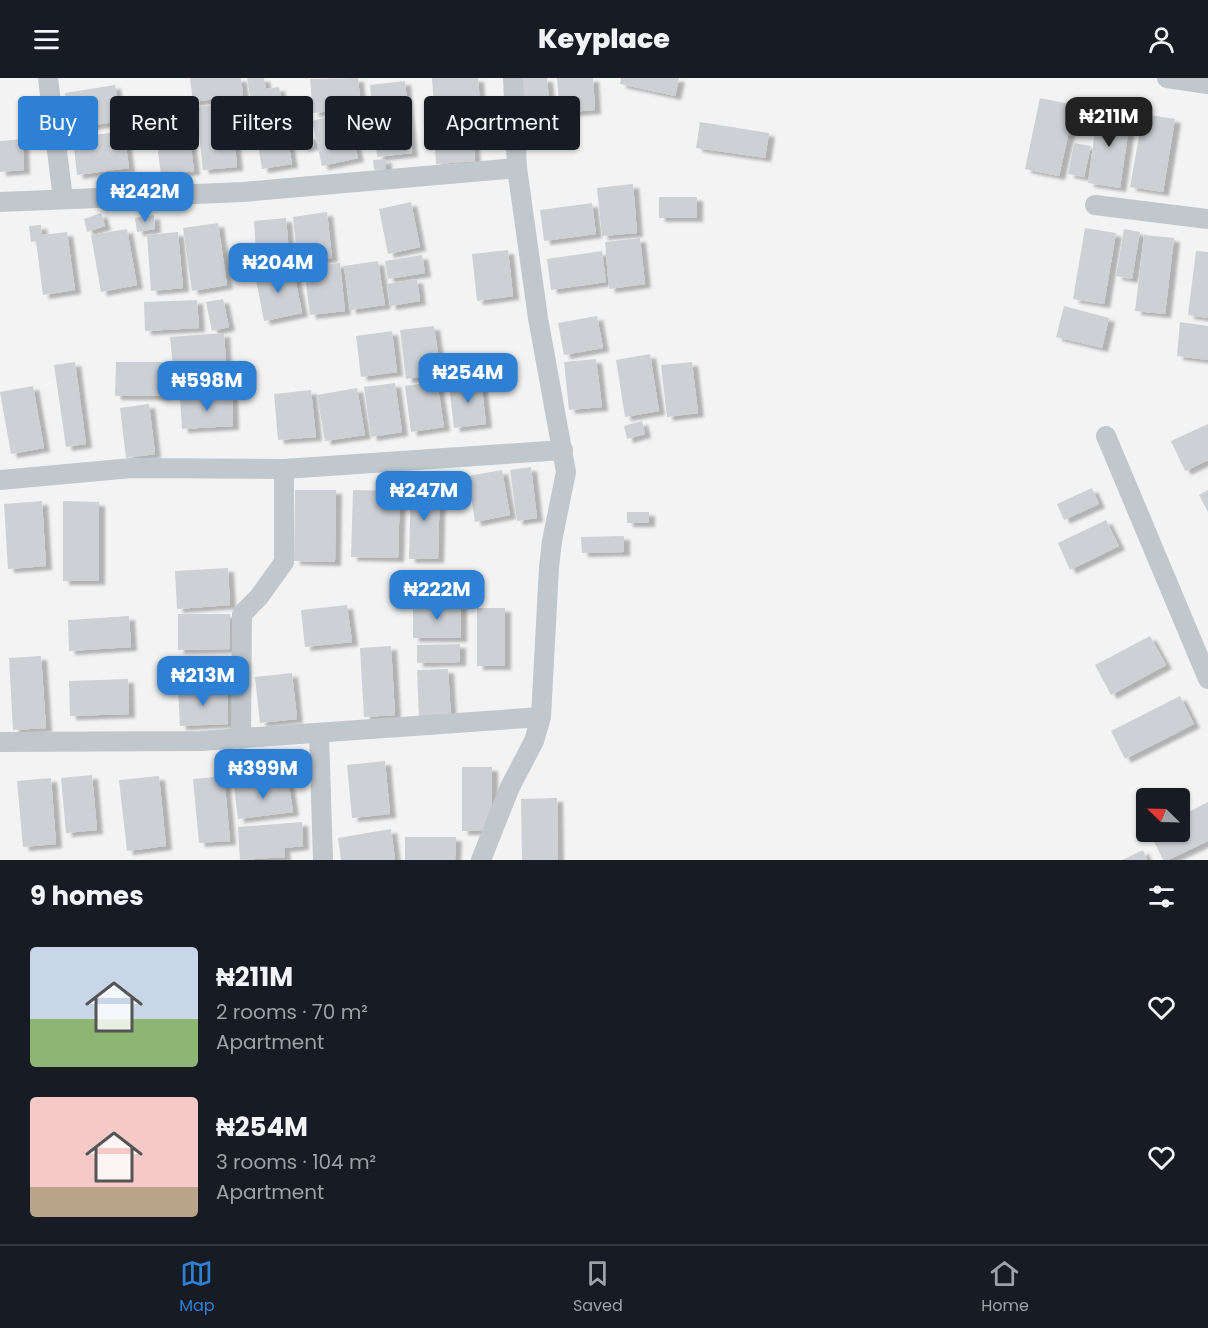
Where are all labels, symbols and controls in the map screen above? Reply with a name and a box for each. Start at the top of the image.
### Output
text: Keyplace [538,20,670,57]
icon: menu [30,23,63,56]
icon: person [1145,23,1178,56]
chip: Buy [18,96,98,150]
chip: Rent [110,96,199,150]
chip: Filters [211,96,313,150]
chip: New [325,96,412,150]
chip: Apartment [424,96,580,150]
pin: ₦211M [1067,97,1151,148]
text: ₦211M [1079,102,1139,130]
pin: ₦242M [103,172,187,223]
text: ₦242M [110,177,180,205]
pin: ₦204M [236,243,320,294]
text: ₦204M [243,248,313,276]
pin: ₦254M [426,353,510,404]
text: ₦254M [433,358,503,386]
pin: ₦598M [165,361,249,412]
text: ₦598M [171,366,243,394]
pin: ₦247M [382,471,466,522]
text: ₦247M [390,476,458,504]
pin: ₦222M [395,570,479,621]
text: ₦222M [403,575,471,603]
pin: ₦213M [161,656,245,707]
text: ₦213M [171,661,235,689]
pin: ₦399M [221,749,305,800]
text: ₦399M [228,754,298,782]
north arrow [1136,788,1190,842]
map controls [1136,788,1190,842]
text: 9 homes [30,878,144,914]
icon: filters [1145,880,1178,913]
text: ₦211M [216,959,293,995]
icon: home [78,971,150,1043]
icon: heart [1145,991,1178,1024]
text: 2 rooms · 70 m² [216,998,368,1026]
text: Apartment [216,1028,324,1056]
text: ₦254M [216,1109,308,1145]
icon: home [78,1121,150,1193]
icon: heart [1145,1141,1178,1174]
text: 3 rooms · 104 m² [216,1148,376,1176]
text: Apartment [216,1178,324,1206]
tab: Map [179,1257,215,1318]
tab: Saved [573,1257,623,1318]
tab: Home [981,1257,1029,1318]

